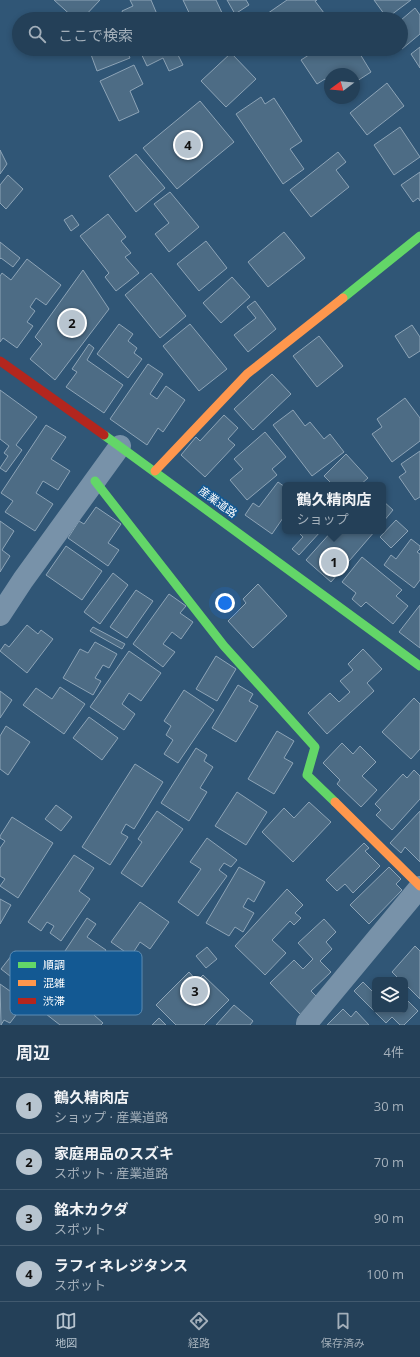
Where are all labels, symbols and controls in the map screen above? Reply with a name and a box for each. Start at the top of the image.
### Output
search box [12,12,408,56]
icon: search [26,23,48,45]
text: ここで検索 [58,25,133,45]
north arrow [324,68,360,104]
pin: 4 [175,130,201,160]
pin: 2 [59,308,85,338]
popup [282,482,386,534]
street label: 産業道路 [196,483,241,521]
text: 鶴久精肉店 [296,489,372,509]
text: ショップ [296,510,349,528]
pin: 1 [321,547,347,577]
your location [215,593,235,613]
legend [10,951,142,1015]
text: 順調 [43,957,65,972]
text: 混雑 [43,975,65,990]
pin: 3 [182,976,208,1006]
map controls [372,977,408,1013]
button: layers [372,977,408,1013]
text: 渋滞 [43,993,65,1008]
text: 周辺 [16,1041,50,1064]
text: 4件 [384,1043,404,1061]
text: 鶴久精肉店 [54,1087,129,1107]
text: 1 [25,1097,33,1115]
text: 30 m [374,1097,404,1115]
text: ショップ · 産業道路 [54,1108,168,1126]
text: 家庭用品のスズキ [54,1143,174,1163]
text: 2 [25,1153,33,1171]
text: 70 m [374,1153,404,1171]
text: スポット · 産業道路 [54,1164,168,1182]
text: 銘木カクダ [54,1199,128,1219]
text: 3 [25,1209,33,1227]
text: 90 m [374,1209,404,1227]
text: スポット [54,1220,106,1238]
text: ラフィネレジタンス [54,1255,188,1275]
text: 4 [25,1265,33,1283]
text: 100 m [366,1265,404,1283]
text: スポット [54,1276,106,1294]
tab: 地図 [55,1310,77,1350]
tab: 経路 [188,1310,210,1350]
tab: 保存済み [321,1310,365,1350]

